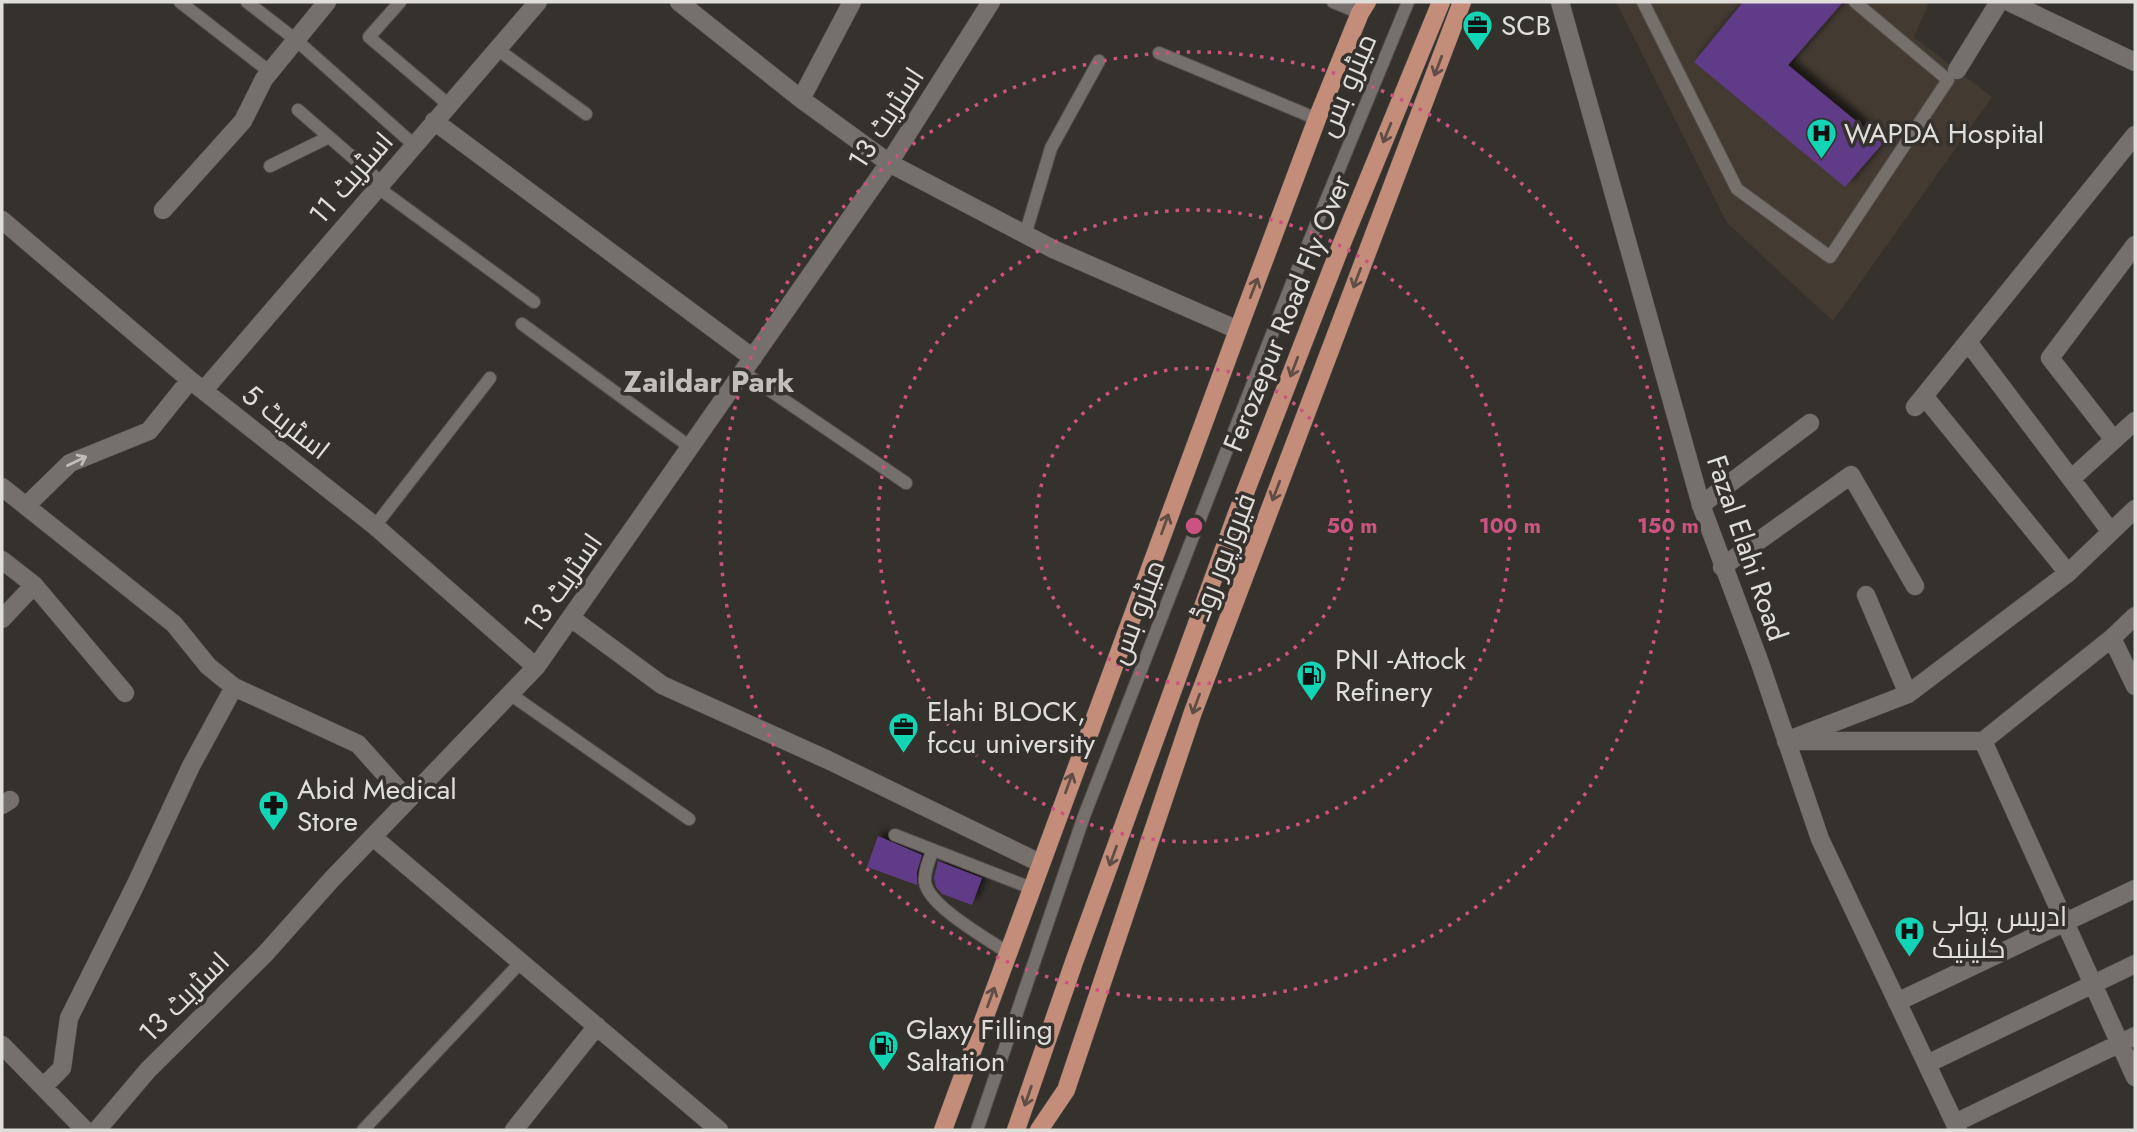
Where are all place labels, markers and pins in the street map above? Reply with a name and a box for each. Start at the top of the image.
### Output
place label: SCB [1501,5,1551,46]
office icon: SCB [1461,8,1495,52]
place label: WAPDA Hospital [1844,113,2044,154]
hospital icon: WAPDA Hospital [1804,116,1838,160]
centre of rings [1182,514,1206,538]
place label: PNI -Attock Refinery [1335,639,1467,712]
fuel station icon: PNI -Attock Refinery [1295,658,1329,702]
place label: Elahi BLOCK, fccu university [927,691,1096,764]
office icon: Elahi BLOCK, fccu university [887,710,921,754]
place label: Abid Medical Store [297,769,457,842]
pharmacy icon: Abid Medical Store [257,788,291,832]
place label: ادریس پولی کلینیک [1932,896,2067,969]
hospital icon: ادریس پولی کلینیک [1892,915,1926,959]
place label: Glaxy Filling Saltation [906,1009,1053,1082]
fuel station icon: Glaxy Filling Saltation [866,1028,900,1072]

